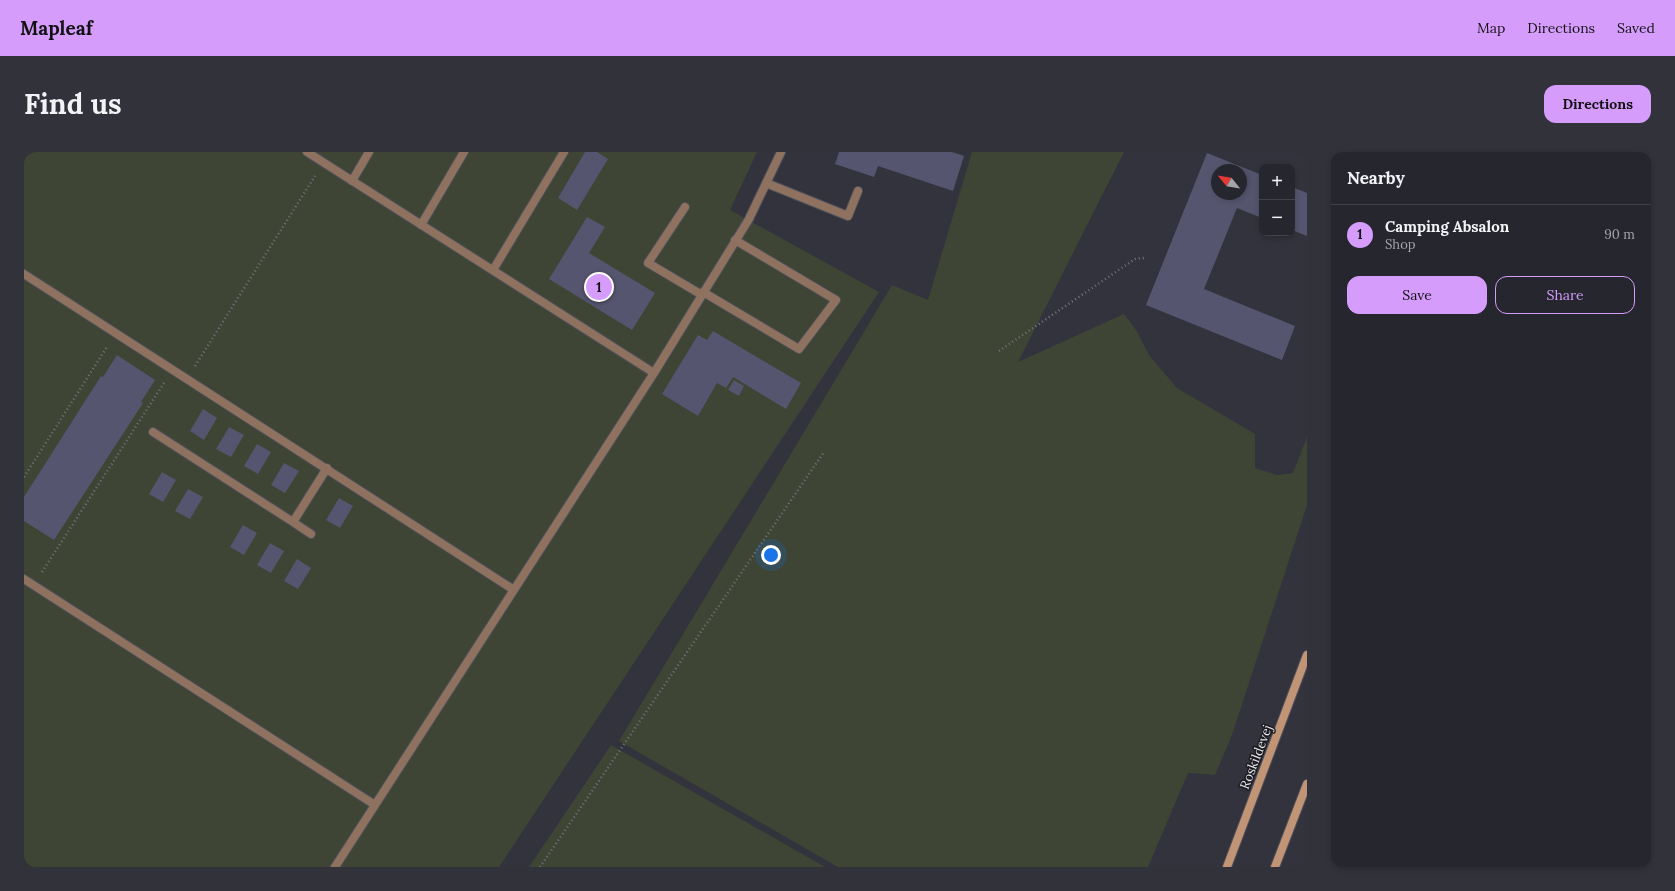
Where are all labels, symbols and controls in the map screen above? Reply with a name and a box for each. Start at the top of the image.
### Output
text: Mapleaf [20,16,93,40]
text: Map [1477,19,1505,37]
text: Directions [1527,19,1595,37]
text: Saved [1617,19,1655,37]
button: Directions [1544,85,1651,123]
text: Find us [24,86,122,122]
north arrow [1211,164,1247,200]
map controls [1259,164,1295,236]
button: + [1259,164,1295,200]
text: Nearby [1347,167,1405,189]
button: − [1259,200,1295,236]
text: Camping Absalon [1385,217,1509,236]
text: 1 [1357,226,1363,243]
text: 90 m [1604,226,1635,243]
text: Shop [1385,236,1416,253]
pin: 1 [586,272,612,302]
button: Save [1347,276,1487,314]
button: Share [1495,276,1635,314]
your location [761,545,781,565]
street label: Roskildevej [1236,722,1276,792]

